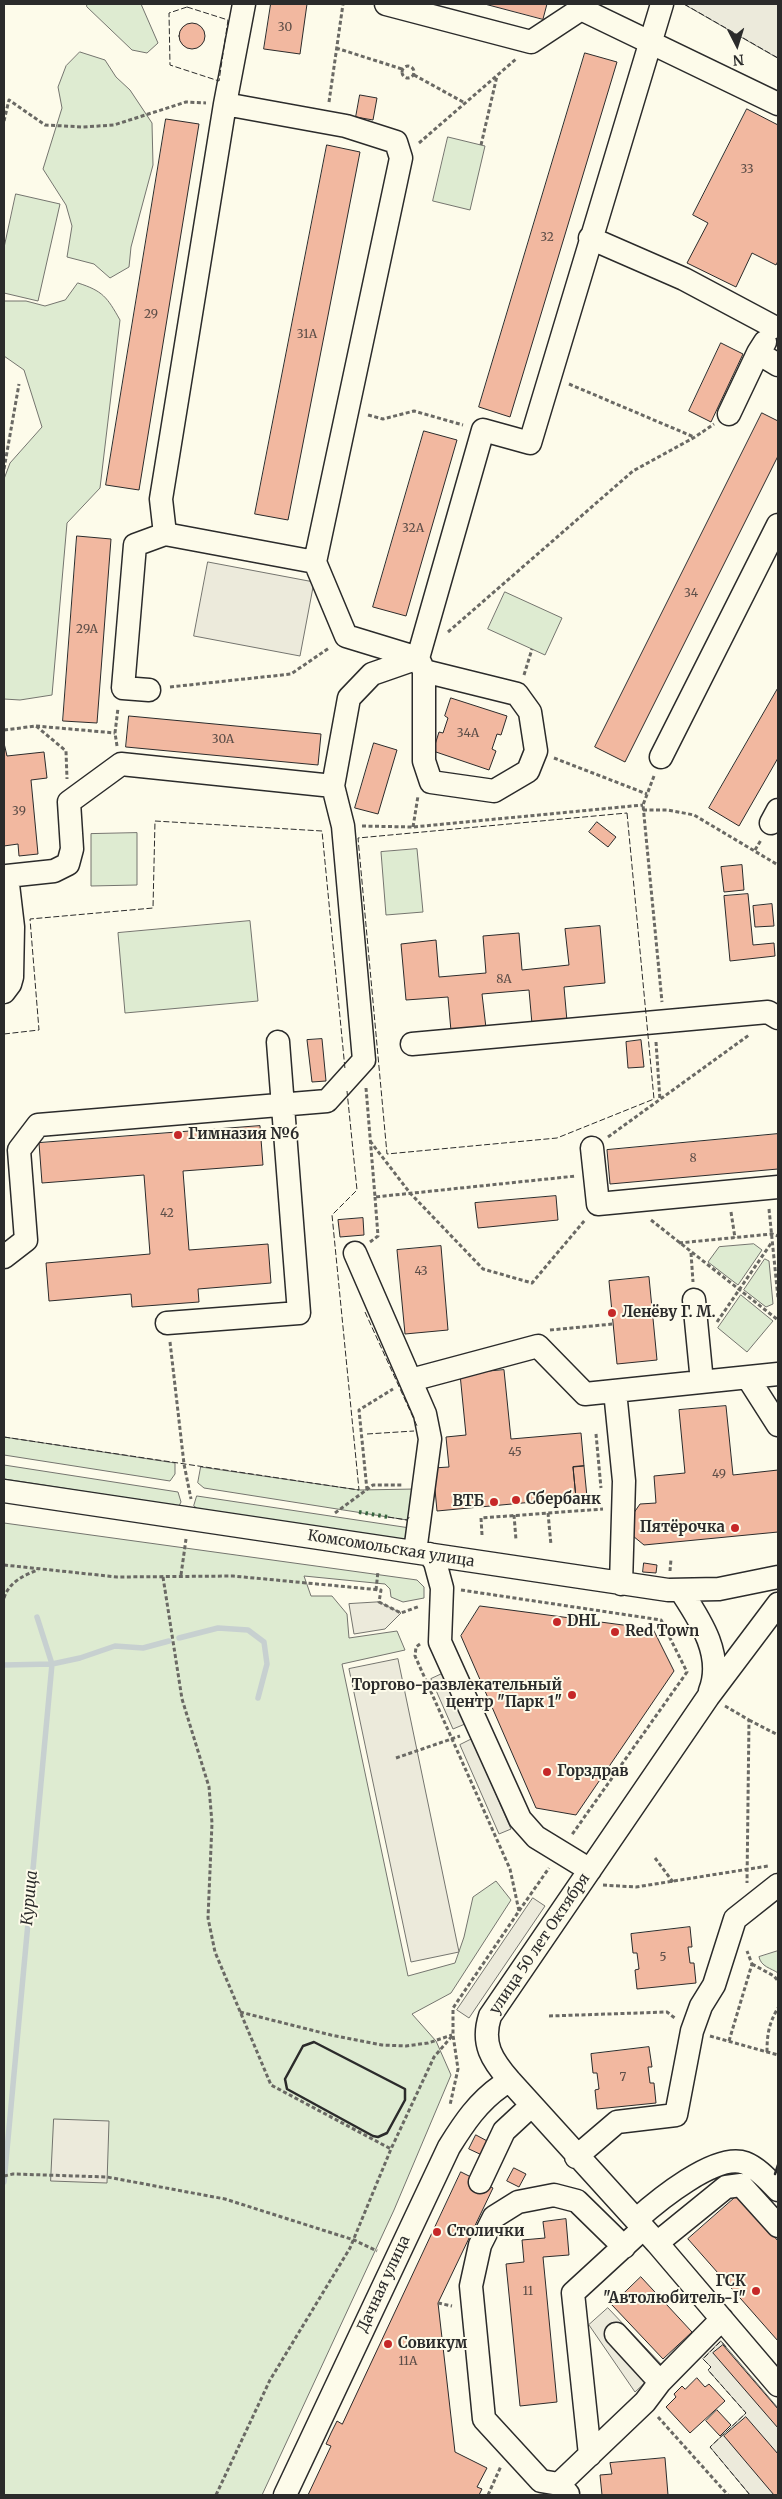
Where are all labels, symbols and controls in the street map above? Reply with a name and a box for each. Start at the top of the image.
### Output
north arrow [712,20,762,70]
house number: 30 [278,21,292,35]
text: N [732,50,745,69]
house number: 33 [740,163,754,177]
house number: 32 [540,231,554,245]
house number: 29 [144,308,158,322]
house number: 31А [297,328,317,342]
house number: 32А [402,522,424,536]
house number: 34 [684,587,698,601]
house number: 29А [76,623,98,637]
house number: 34А [457,727,479,741]
house number: 30А [212,733,234,747]
house number: 39 [12,805,26,819]
house number: 8А [496,973,512,987]
place label: Гимназия №6 [188,1126,299,1144]
marker: Гимназия №6 [172,1129,184,1141]
house number: 8 [689,1152,697,1166]
house number: 42 [160,1207,174,1221]
house number: 43 [414,1265,428,1279]
place label: Ленёву Г. М. [622,1304,716,1322]
marker: Ленёву Г. М. [606,1307,618,1319]
house number: 45 [508,1446,522,1460]
house number: 49 [712,1468,726,1482]
place label: Сбербанк [526,1491,601,1509]
place label: ВТБ [452,1493,484,1511]
marker: Сбербанк [510,1494,522,1506]
marker: ВТБ [488,1496,500,1508]
place label: Пятёрочка [640,1519,725,1537]
marker: Пятёрочка [729,1522,741,1534]
street label: Комсомольская улица [306,1527,476,1571]
place label: DHL [567,1613,600,1631]
marker: DHL [551,1616,563,1628]
place label: Red Town [625,1623,699,1641]
marker: Red Town [609,1626,621,1638]
place label: Торгово-развлекательный центр "Парк 1" [351,1677,562,1712]
marker: Торгово-развлекательный центр "Парк 1" [566,1689,578,1701]
place label: Горздрав [557,1763,629,1781]
marker: Горздрав [541,1766,553,1778]
water label: Курица [18,1870,42,1926]
street label: улица 50 лет Октября [486,1870,594,2018]
house number: 5 [659,1951,667,1965]
house number: 7 [620,2071,626,2085]
place label: Столички [447,2223,524,2241]
marker: Столички [431,2226,443,2238]
street label: Дачная улица [354,2233,414,2335]
place label: ГСК "Автолюбитель-I" [603,2273,746,2308]
house number: 11 [523,2285,533,2299]
marker: ГСК "Автолюбитель-I" [750,2285,762,2297]
place label: Совикум [398,2335,467,2353]
marker: Совикум [382,2338,394,2350]
house number: 11А [398,2355,418,2369]

